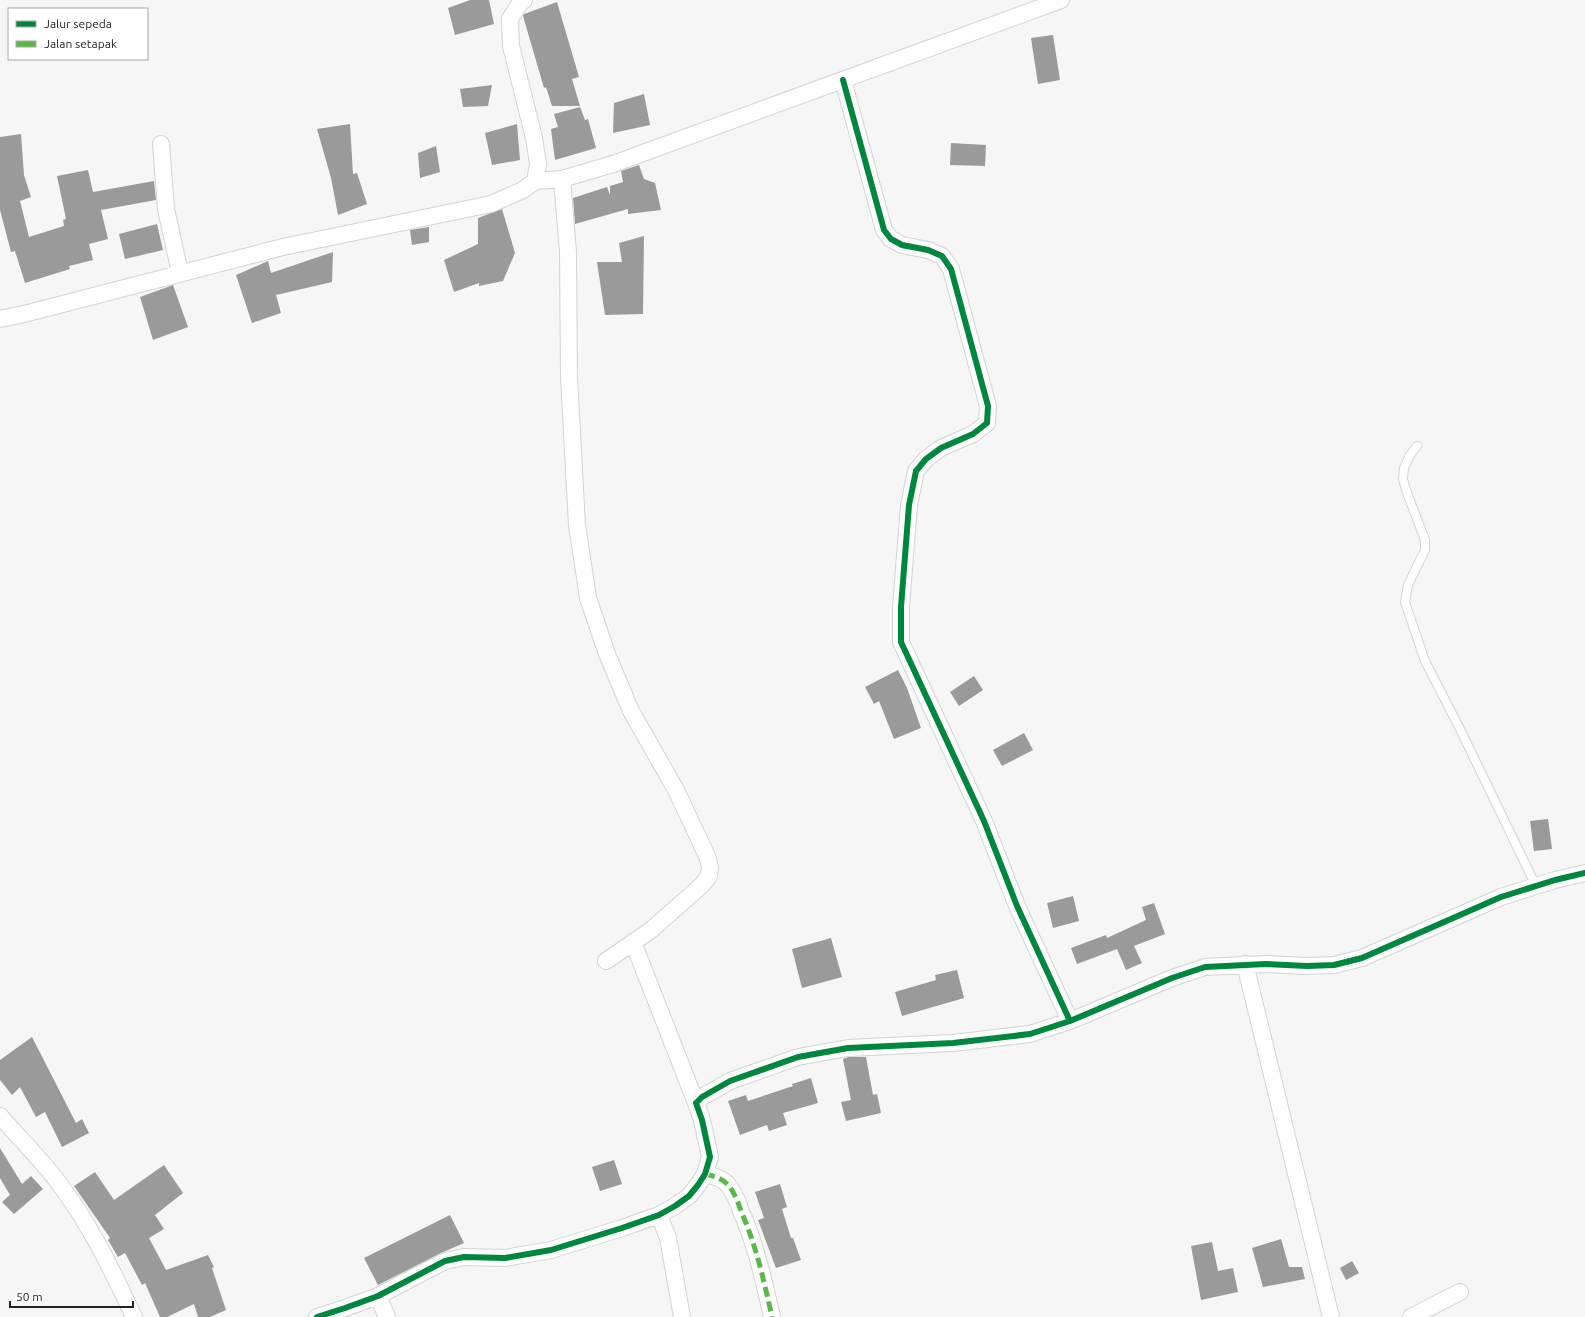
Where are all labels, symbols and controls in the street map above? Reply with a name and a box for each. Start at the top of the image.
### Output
legend [8,8,148,60]
text: Jalur sepeda [44,17,112,30]
text: Jalan setapak [44,37,117,50]
scale bar [10,1283,133,1309]
text: 50 m [16,1290,43,1303]

